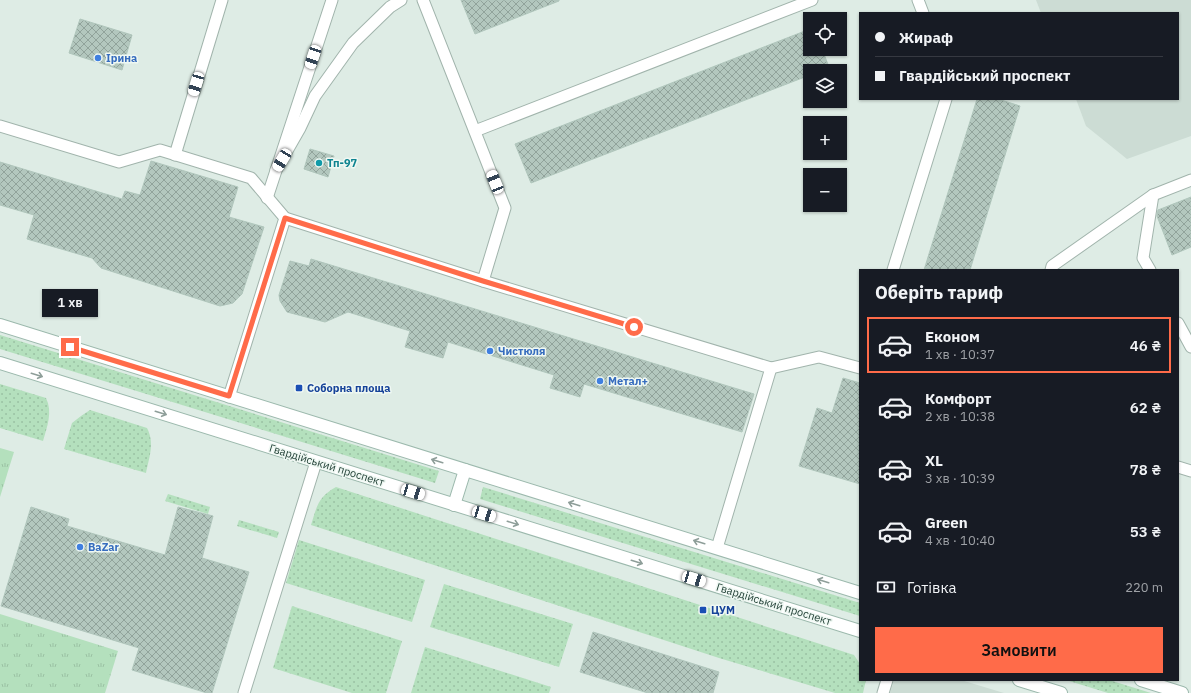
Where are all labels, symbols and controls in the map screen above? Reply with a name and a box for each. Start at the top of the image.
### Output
map controls [803,12,847,212]
button: locate [803,12,847,56]
text: Жираф [899,28,953,47]
car [304,44,322,70]
place label: Ірина [106,51,137,65]
marker: Ірина [93,53,103,63]
button: layers [803,64,847,108]
text: Гвардійський проспект [899,66,1070,85]
car [187,71,205,97]
button: + [803,116,847,160]
car [271,147,293,173]
place label: Тп-97 [327,156,358,170]
marker: Тп-97 [314,158,324,168]
button: − [803,168,847,212]
car [485,169,505,195]
text: Оберіть тариф [875,281,1003,304]
callout: 1 хв [42,289,98,317]
text: 1 хв [57,294,83,311]
route start [625,318,643,336]
icon: car [877,327,913,363]
text: Економ [925,327,980,346]
text: 46 ₴ [1130,336,1161,355]
route end [61,338,79,356]
place label: Чистюля [498,344,546,358]
marker: Чистюля [485,346,495,356]
text: 1 хв · 10:37 [925,346,995,363]
one-way arrow [31,372,44,379]
place label: Метал+ [608,374,648,388]
marker: Метал+ [595,376,605,386]
place label: Соборна площа [307,381,390,395]
marker: Соборна площа [294,383,304,393]
icon: car [877,389,913,425]
text: Комфорт [925,389,991,408]
text: 62 ₴ [1130,398,1161,417]
text: 2 хв · 10:38 [925,408,995,425]
one-way arrow [155,410,167,418]
street label: Гвардійський проспект [268,441,386,489]
icon: car [877,451,913,487]
text: XL [925,451,943,470]
one-way arrow [431,457,444,464]
text: 78 ₴ [1130,460,1161,479]
text: 3 хв · 10:39 [925,470,995,487]
car [400,483,426,501]
one-way arrow [568,500,581,507]
car [471,505,497,523]
icon: car [877,513,913,549]
text: Green [925,513,968,532]
one-way arrow [506,520,519,527]
text: 53 ₴ [1130,522,1161,541]
text: 4 хв · 10:40 [925,532,995,549]
one-way arrow [692,538,705,545]
place label: BaZar [88,540,120,554]
marker: BaZar [75,542,85,552]
one-way arrow [630,559,643,566]
car [681,570,707,588]
icon: cash [875,576,897,598]
one-way arrow [816,577,829,584]
text: Готівка [907,578,957,597]
text: 220 m [1125,579,1163,596]
street label: Гвардійський проспект [715,580,833,628]
place label: ЦУМ [711,603,735,617]
marker: ЦУМ [698,605,708,615]
button: Замовити [875,627,1163,673]

